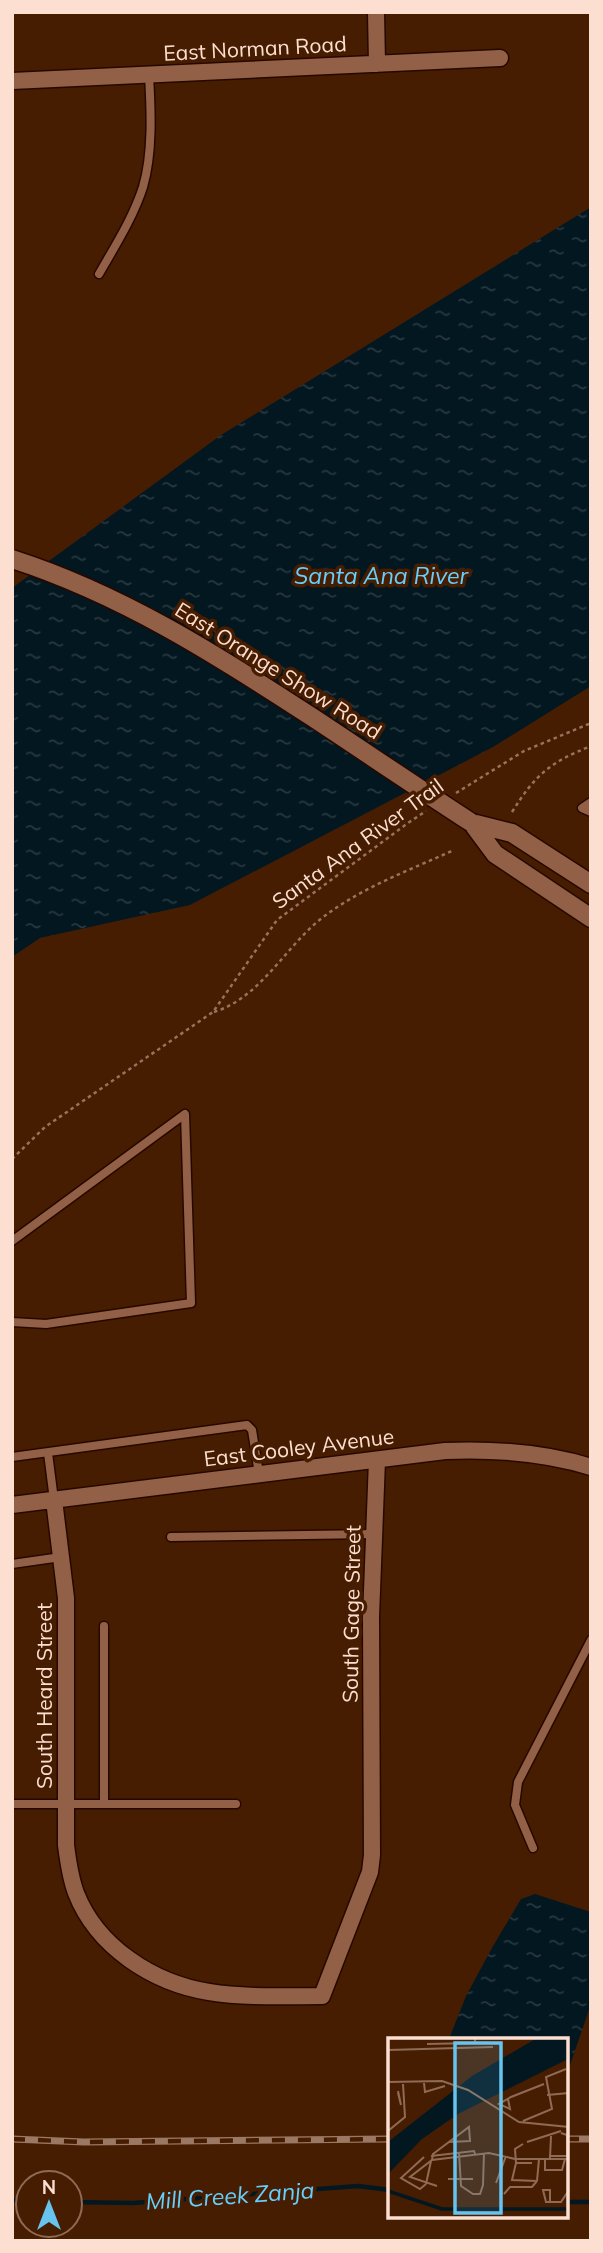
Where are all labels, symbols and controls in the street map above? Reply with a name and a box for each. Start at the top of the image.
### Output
street label: East Norman Road [163,30,347,66]
water label: Santa Ana River [294,561,470,590]
street label: East Orange Show Road [170,596,387,744]
street label: Santa Ana River Trail [267,772,448,914]
street label: East Cooley Avenue [202,1422,396,1472]
street label: South Gage Street [336,1525,366,1703]
street label: South Heard Street [31,1603,57,1789]
inset map [388,2038,568,2218]
north arrow [14,2169,84,2239]
text: N [42,2175,56,2199]
water label: Mill Creek Zanja [145,2175,315,2216]

